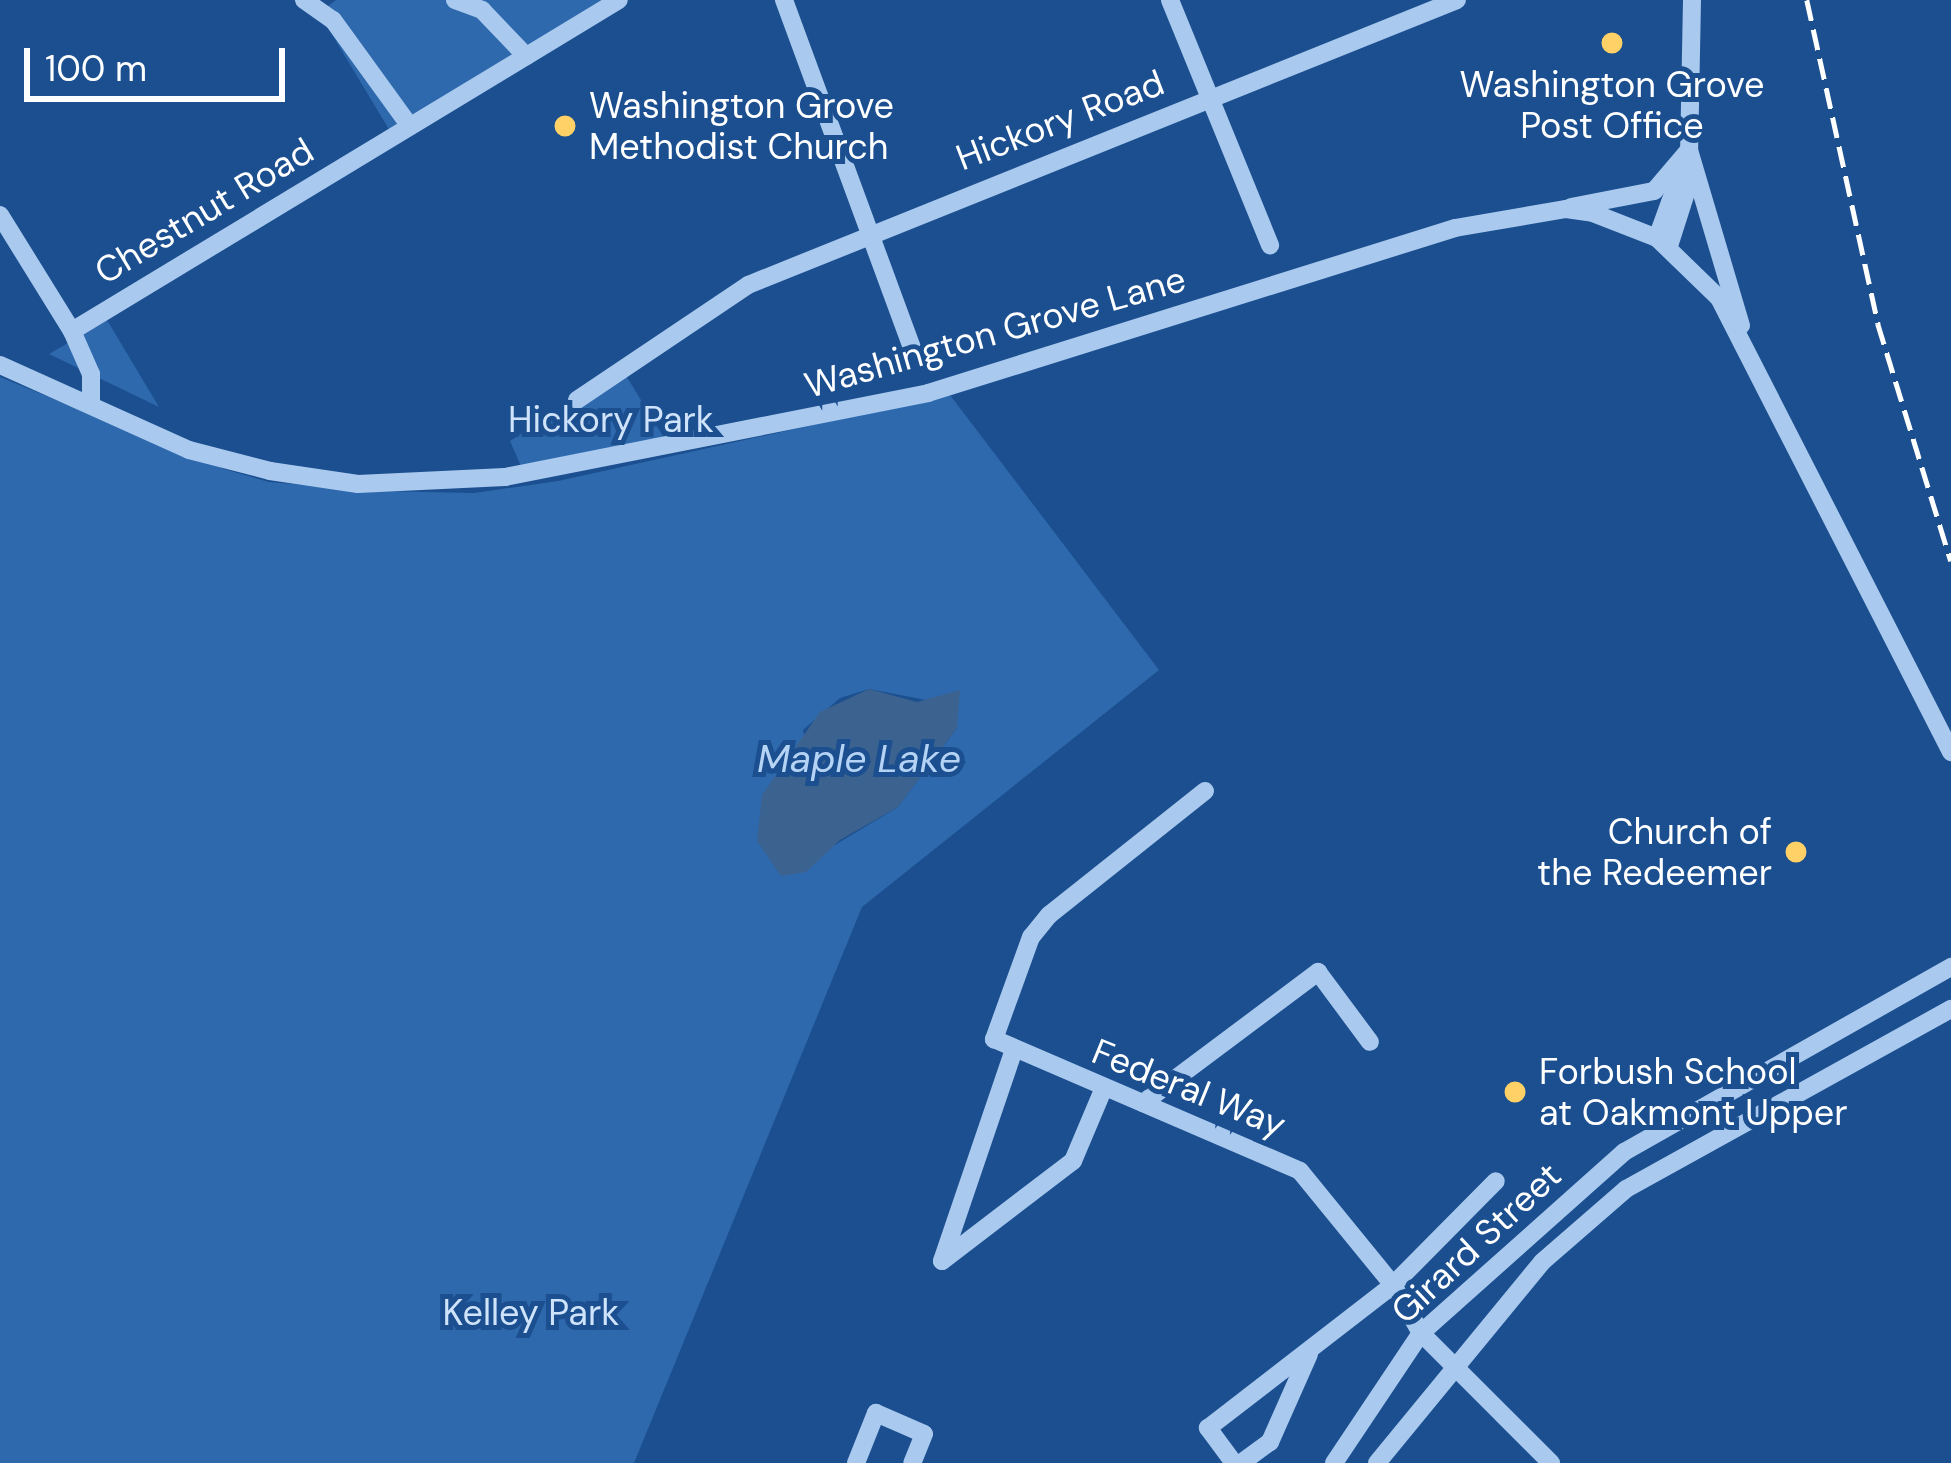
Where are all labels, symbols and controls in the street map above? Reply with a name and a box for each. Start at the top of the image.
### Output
scale bar [30,24,291,98]
marker: Washington Grove Post Office [1599,30,1625,56]
text: 100 m [45,45,147,92]
street label: Hickory Road [950,61,1170,179]
place label: Washington Grove Post Office [1460,62,1764,147]
place label: Washington Grove Methodist Church [589,83,894,168]
marker: Washington Grove Methodist Church [552,113,578,139]
street label: Chestnut Road [87,129,321,293]
street label: Washington Grove Lane [800,257,1190,407]
park label: Hickory Park [508,398,714,442]
water label: Maple Lake [757,736,961,782]
place label: Church of the Redeemer [1537,809,1772,894]
marker: Church of the Redeemer [1783,839,1809,865]
street label: Federal Way [1086,1030,1292,1146]
place label: Forbush School at Oakmont Upper [1539,1049,1848,1134]
marker: Forbush School at Oakmont Upper [1502,1079,1528,1105]
street label: Girard Street [1382,1154,1570,1332]
park label: Kelley Park [443,1291,619,1335]

